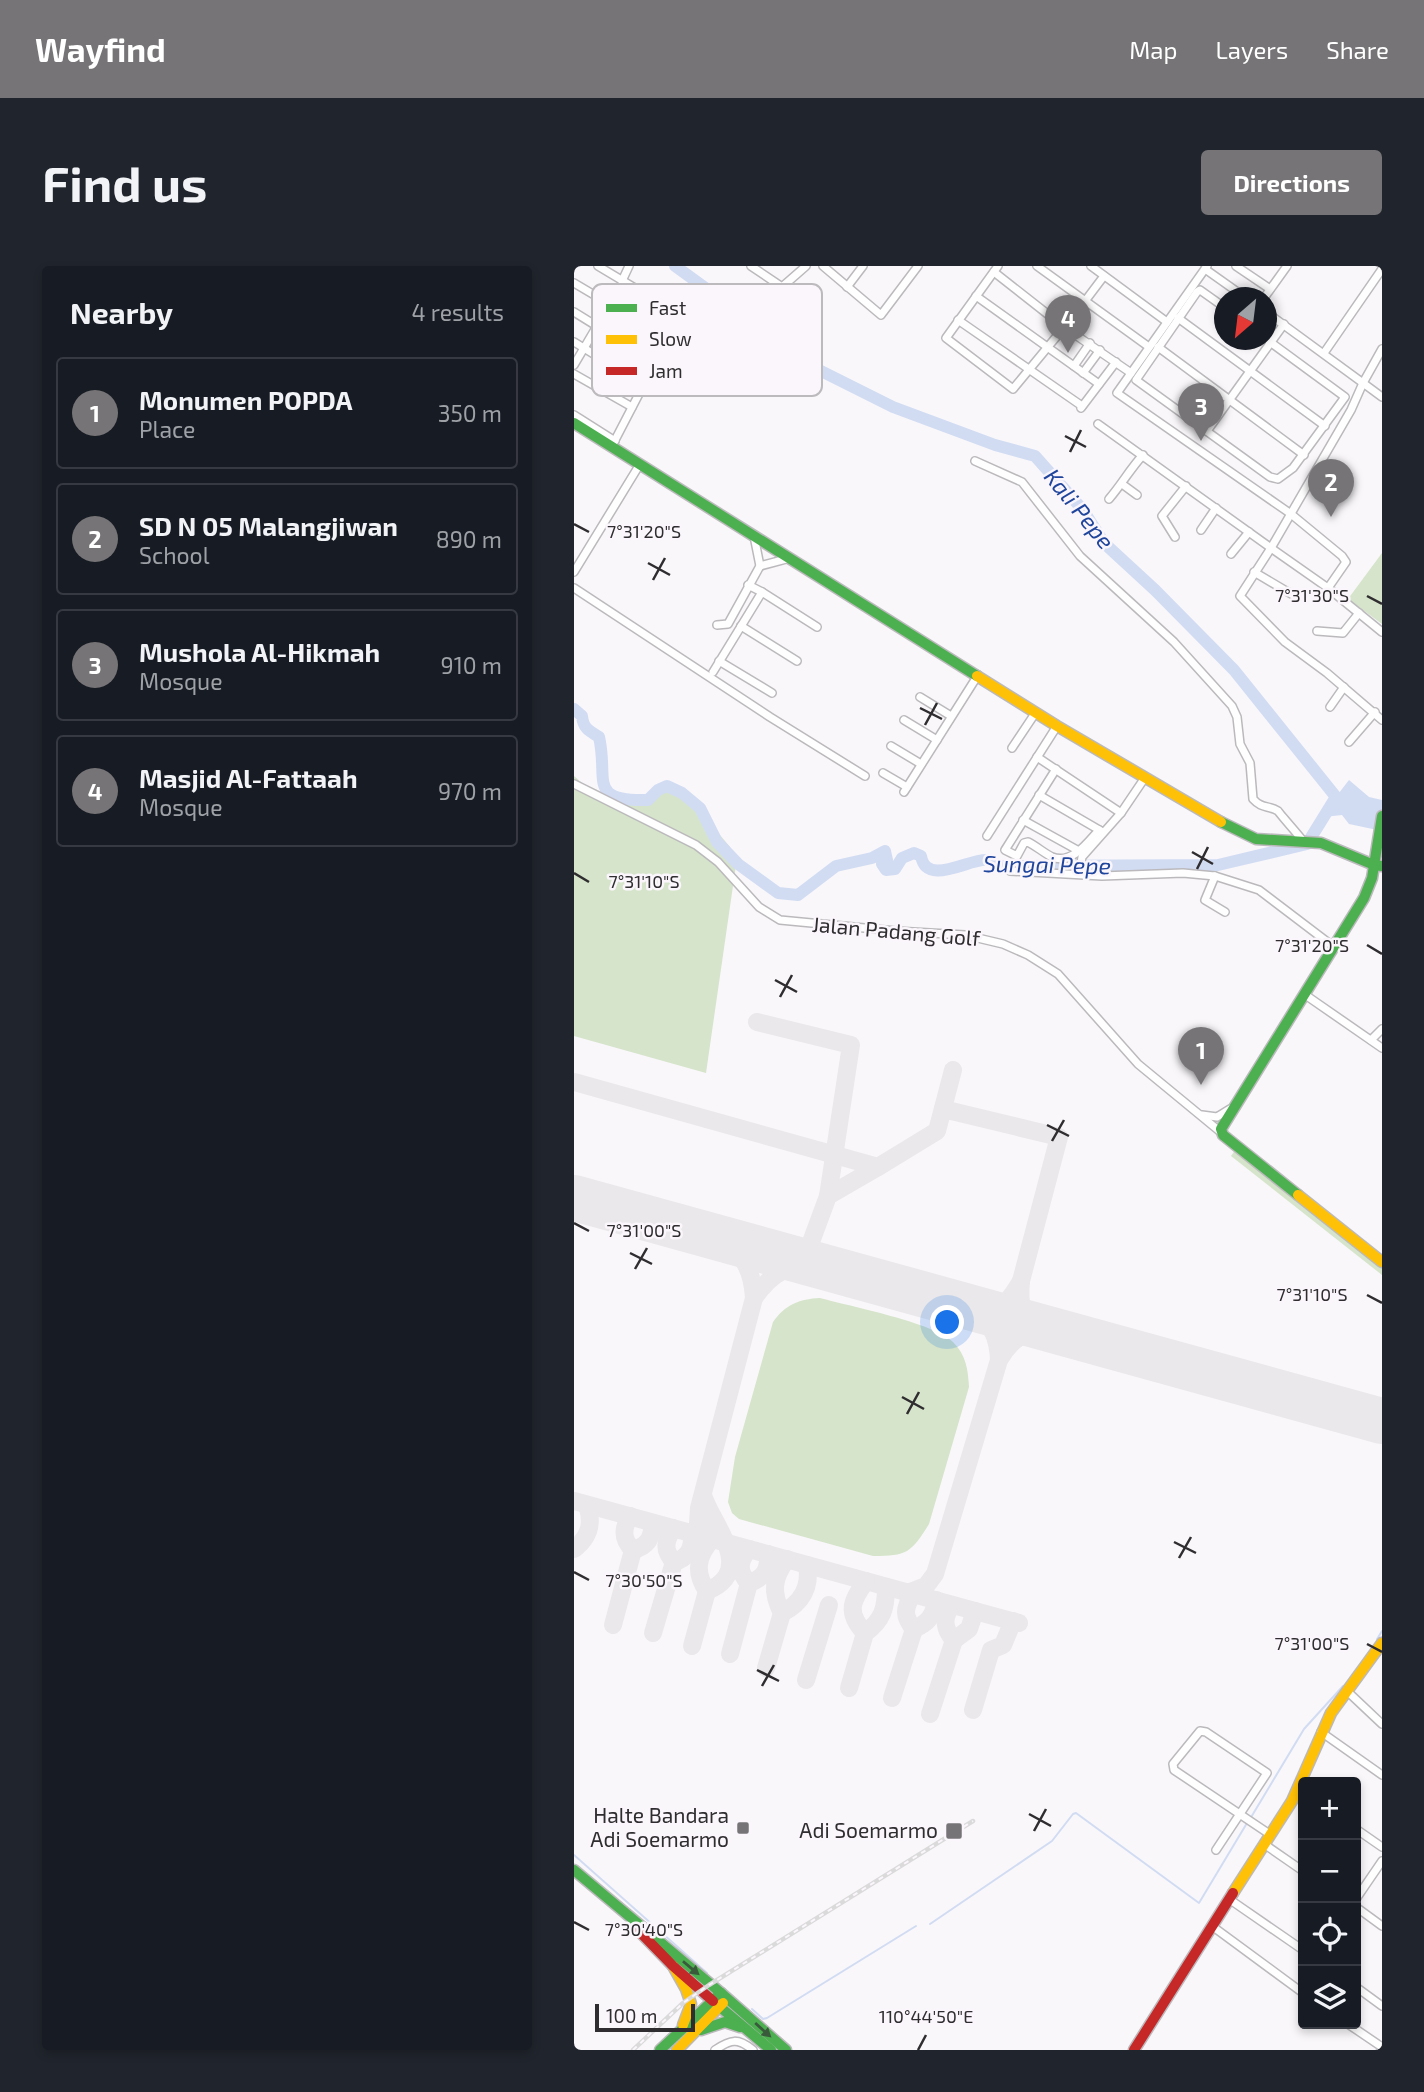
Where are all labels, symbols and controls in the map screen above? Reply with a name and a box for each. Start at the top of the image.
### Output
text: Wayfind [35,29,166,69]
text: Map [1129,35,1177,64]
text: Layers [1215,35,1288,64]
text: Share [1326,35,1389,64]
button: Directions [1201,150,1382,215]
text: Find us [42,153,207,212]
legend [592,284,822,396]
north arrow [1214,287,1277,350]
text: Nearby [70,294,173,330]
pin: 4 [1045,295,1091,353]
text: Fast [649,296,686,319]
text: 4 results [412,298,504,326]
text: Slow [649,327,692,350]
text: Jam [649,359,683,382]
pin: 3 [1178,383,1224,441]
text: Monumen POPDA [139,384,353,415]
text: 1 [90,399,100,427]
text: 350 m [438,399,502,427]
text: Place [139,415,195,443]
pin: 2 [1308,459,1354,517]
water label: Kali Pepe [1039,462,1121,554]
text: SD N 05 Malangjiwan [139,510,398,541]
text: 7°31'20"S [607,520,681,542]
text: 2 [88,525,102,553]
text: 890 m [436,525,502,553]
text: School [139,541,209,569]
text: 7°31'30"S [1275,584,1349,606]
text: Mushola Al-Hikmah [139,636,380,667]
text: 3 [88,651,102,679]
text: 910 m [441,651,502,679]
text: Mosque [139,667,223,695]
text: Masjid Al-Fattaah [139,762,358,793]
text: 4 [88,777,102,805]
text: 970 m [438,777,502,805]
text: Mosque [139,793,223,821]
water label: Sungai Pepe [983,849,1111,879]
text: 7°31'10"S [608,870,680,892]
street label: Jalan Padang Golf [811,911,982,950]
text: 7°31'20"S [1275,934,1349,956]
pin: 1 [1178,1027,1224,1085]
text: 7°31'00"S [607,1219,681,1241]
text: 7°31'10"S [1276,1283,1348,1305]
your location [930,1305,964,1339]
text: 7°30'50"S [605,1569,683,1591]
text: 7°31'00"S [1275,1632,1349,1654]
map controls [1298,1777,1361,2029]
button: + [1298,1777,1361,1840]
place label: Halte Bandara Adi Soemarmo [590,1802,729,1851]
place label: Adi Soemarmo [799,1817,938,1842]
marker: Halte Bandara Adi Soemarmo [735,1820,751,1836]
marker: Adi Soemarmo [944,1821,964,1841]
button: − [1298,1840,1361,1903]
button: locate [1298,1903,1361,1966]
text: 7°30'40"S [605,1918,683,1940]
one-way arrow [683,1960,700,1975]
button: layers [1298,1966,1361,2029]
scale bar [595,2001,695,2033]
text: 100 m [606,2004,657,2027]
text: 110°44'50"E [879,2005,973,2027]
one-way arrow [754,2021,771,2037]

